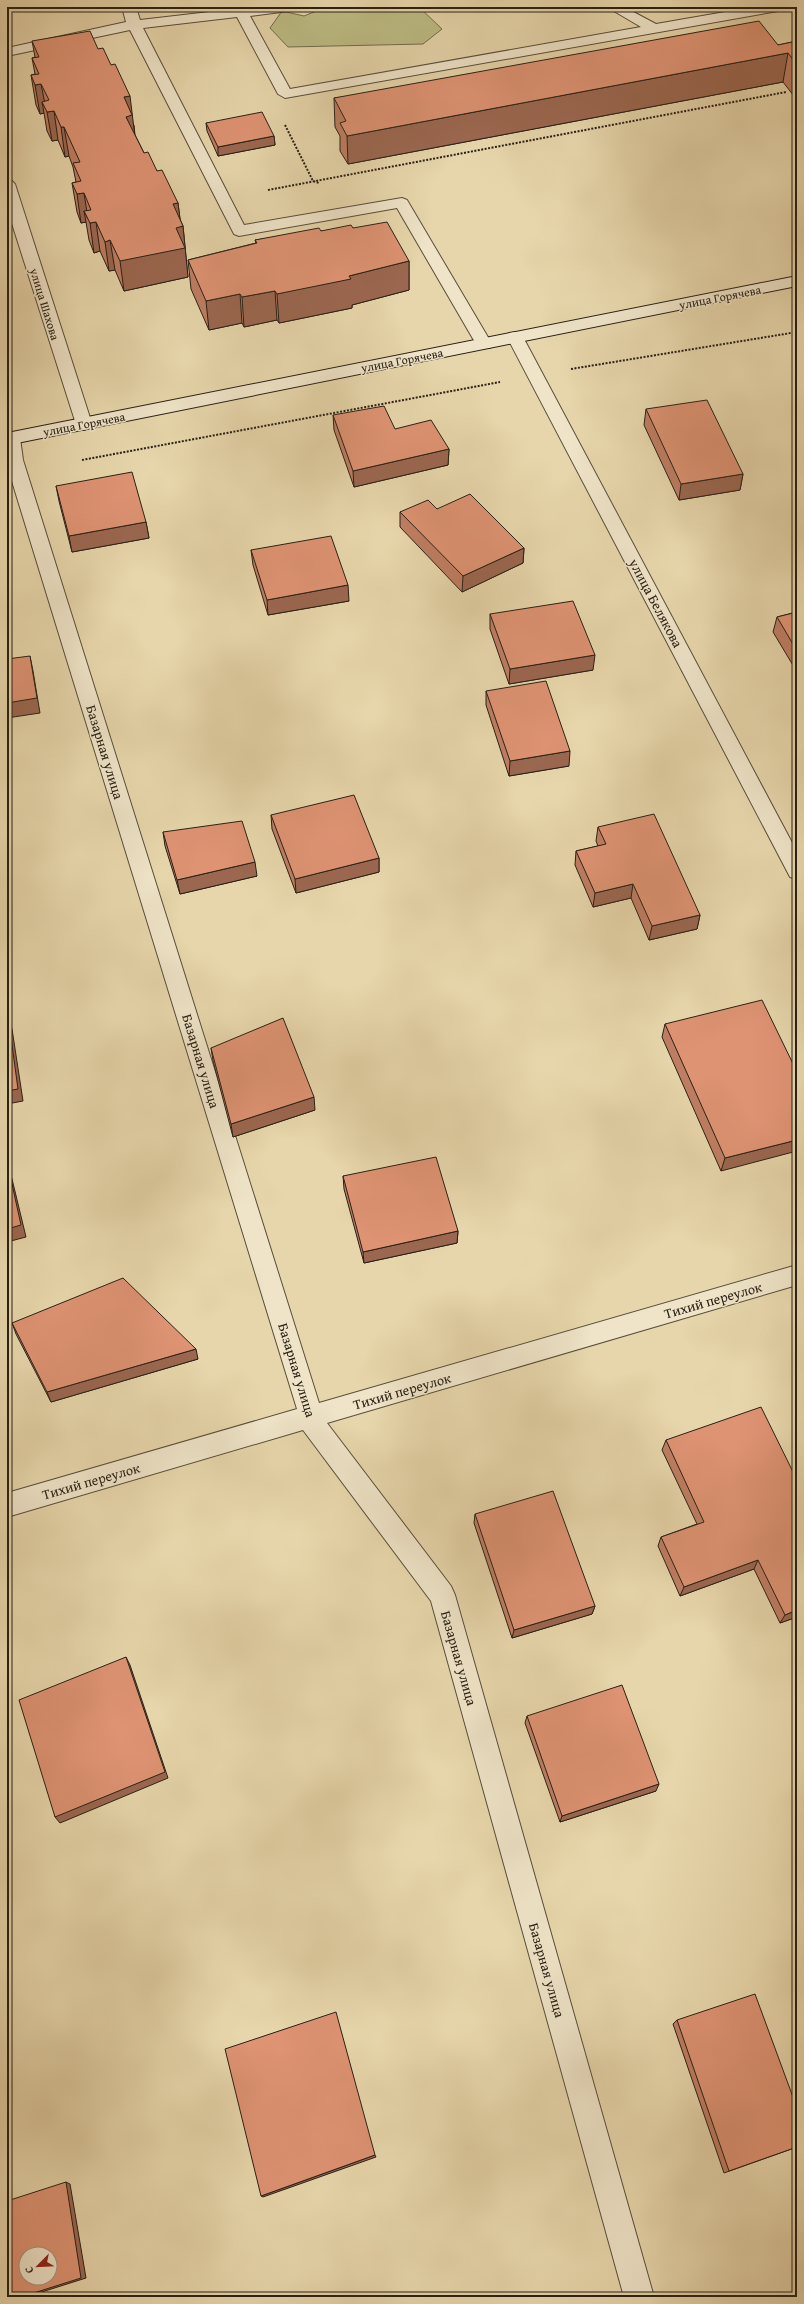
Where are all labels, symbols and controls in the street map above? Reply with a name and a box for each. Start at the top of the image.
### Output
street label: улица Шахова [26,265,64,342]
street label: улица Горячева [677,281,763,313]
street label: улица Горячева [359,344,445,376]
street label: улица Горячева [41,408,127,440]
street label: улица Белякова [624,554,688,651]
street label: Базарная улица [81,702,129,802]
street label: Базарная улица [177,1011,225,1111]
street label: Тихий переулок [662,1276,765,1324]
street label: Базарная улица [273,1320,321,1420]
street label: Тихий переулок [351,1367,454,1415]
street label: Тихий переулок [40,1457,143,1505]
street label: Базарная улица [436,1608,482,1708]
street label: Базарная улица [524,1920,570,2020]
north arrow [18,2246,58,2286]
text: С [20,2264,37,2276]

